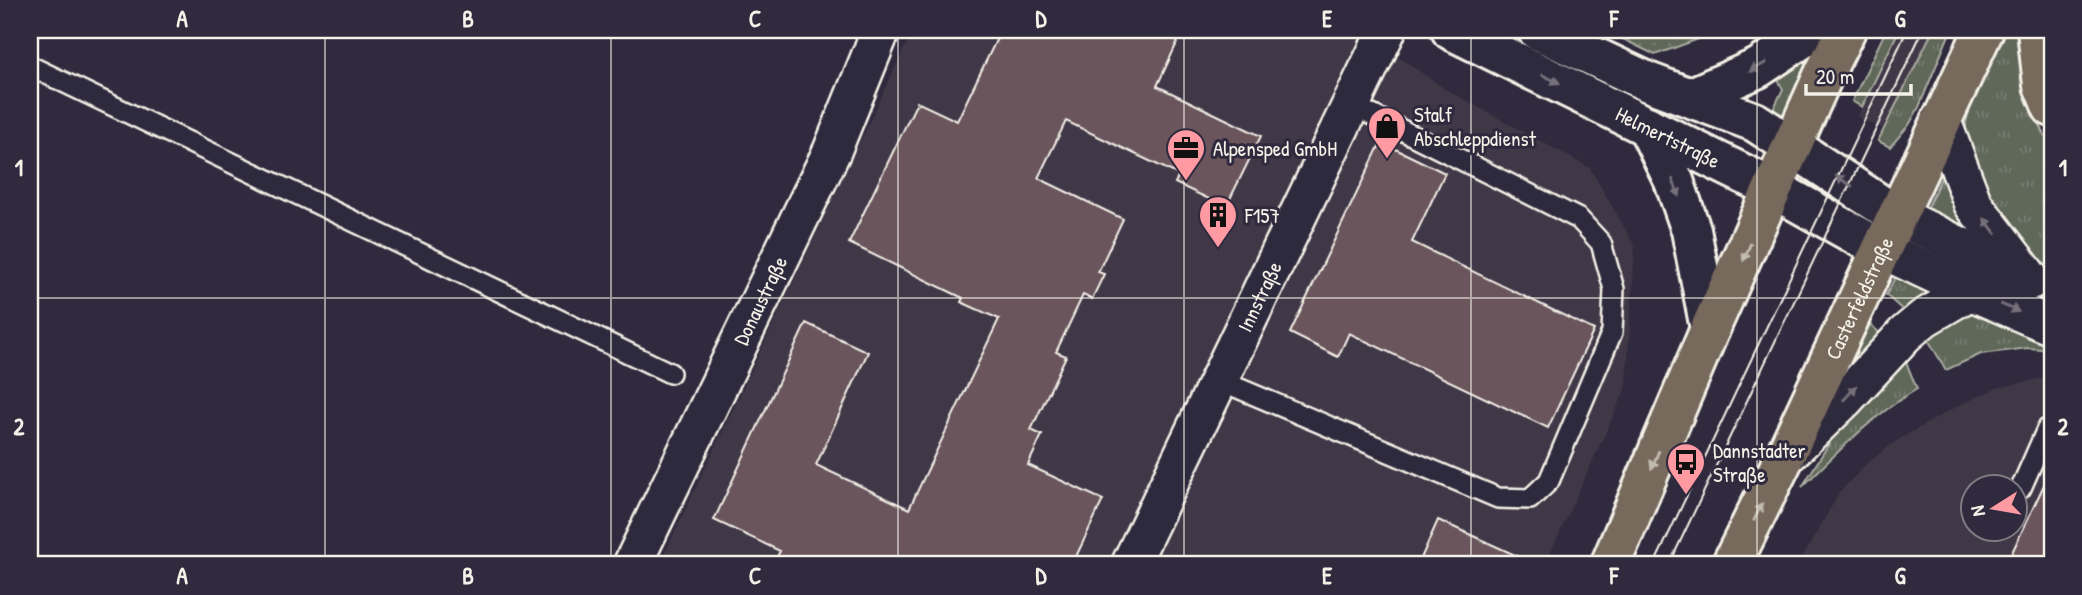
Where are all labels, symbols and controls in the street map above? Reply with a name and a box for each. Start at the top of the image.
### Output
text: A [176,3,188,34]
text: B [462,3,474,34]
text: C [749,3,761,34]
text: D [1036,3,1048,34]
text: E [1322,3,1333,34]
text: F [1609,3,1620,34]
text: G [1894,3,1906,34]
scale bar [1806,52,1910,96]
one-way arrow [1748,61,1768,73]
text: 20 m [1816,62,1854,91]
one-way arrow [1541,74,1561,85]
street label: Helmertstraße [1611,99,1725,175]
place label: Stalf Abschleppdienst [1414,100,1537,153]
shop icon: Stalf Abschleppdienst [1366,105,1408,160]
office icon: Alpensped GmbH [1165,127,1207,182]
place label: Alpensped GmbH [1213,134,1337,163]
text: 1 [15,152,23,183]
text: 1 [2059,152,2067,183]
one-way arrow [1835,175,1854,188]
one-way arrow [1671,177,1682,198]
building icon: F157 [1197,194,1239,249]
place label: F157 [1244,201,1280,230]
one-way arrow [1983,217,1997,235]
street label: Casterfeldstraße [1818,232,1900,364]
one-way arrow [1741,241,1752,262]
street label: Donaustraße [726,251,794,350]
street label: Innstraße [1230,256,1288,336]
one-way arrow [2000,302,2020,314]
one-way arrow [1841,385,1857,402]
text: 2 [14,411,25,442]
text: 2 [2058,411,2069,442]
place label: Dannstadter Straße [1713,436,1806,489]
bus stop icon: Dannstadter Straße [1665,441,1707,496]
one-way arrow [1649,450,1660,471]
north arrow [1960,472,2030,542]
one-way arrow [1752,502,1763,522]
text: N [1964,504,1991,519]
text: A [176,560,188,591]
text: B [462,560,474,591]
text: C [749,560,761,591]
text: D [1036,560,1048,591]
text: E [1322,560,1333,591]
text: F [1609,560,1620,591]
text: G [1894,560,1906,591]

